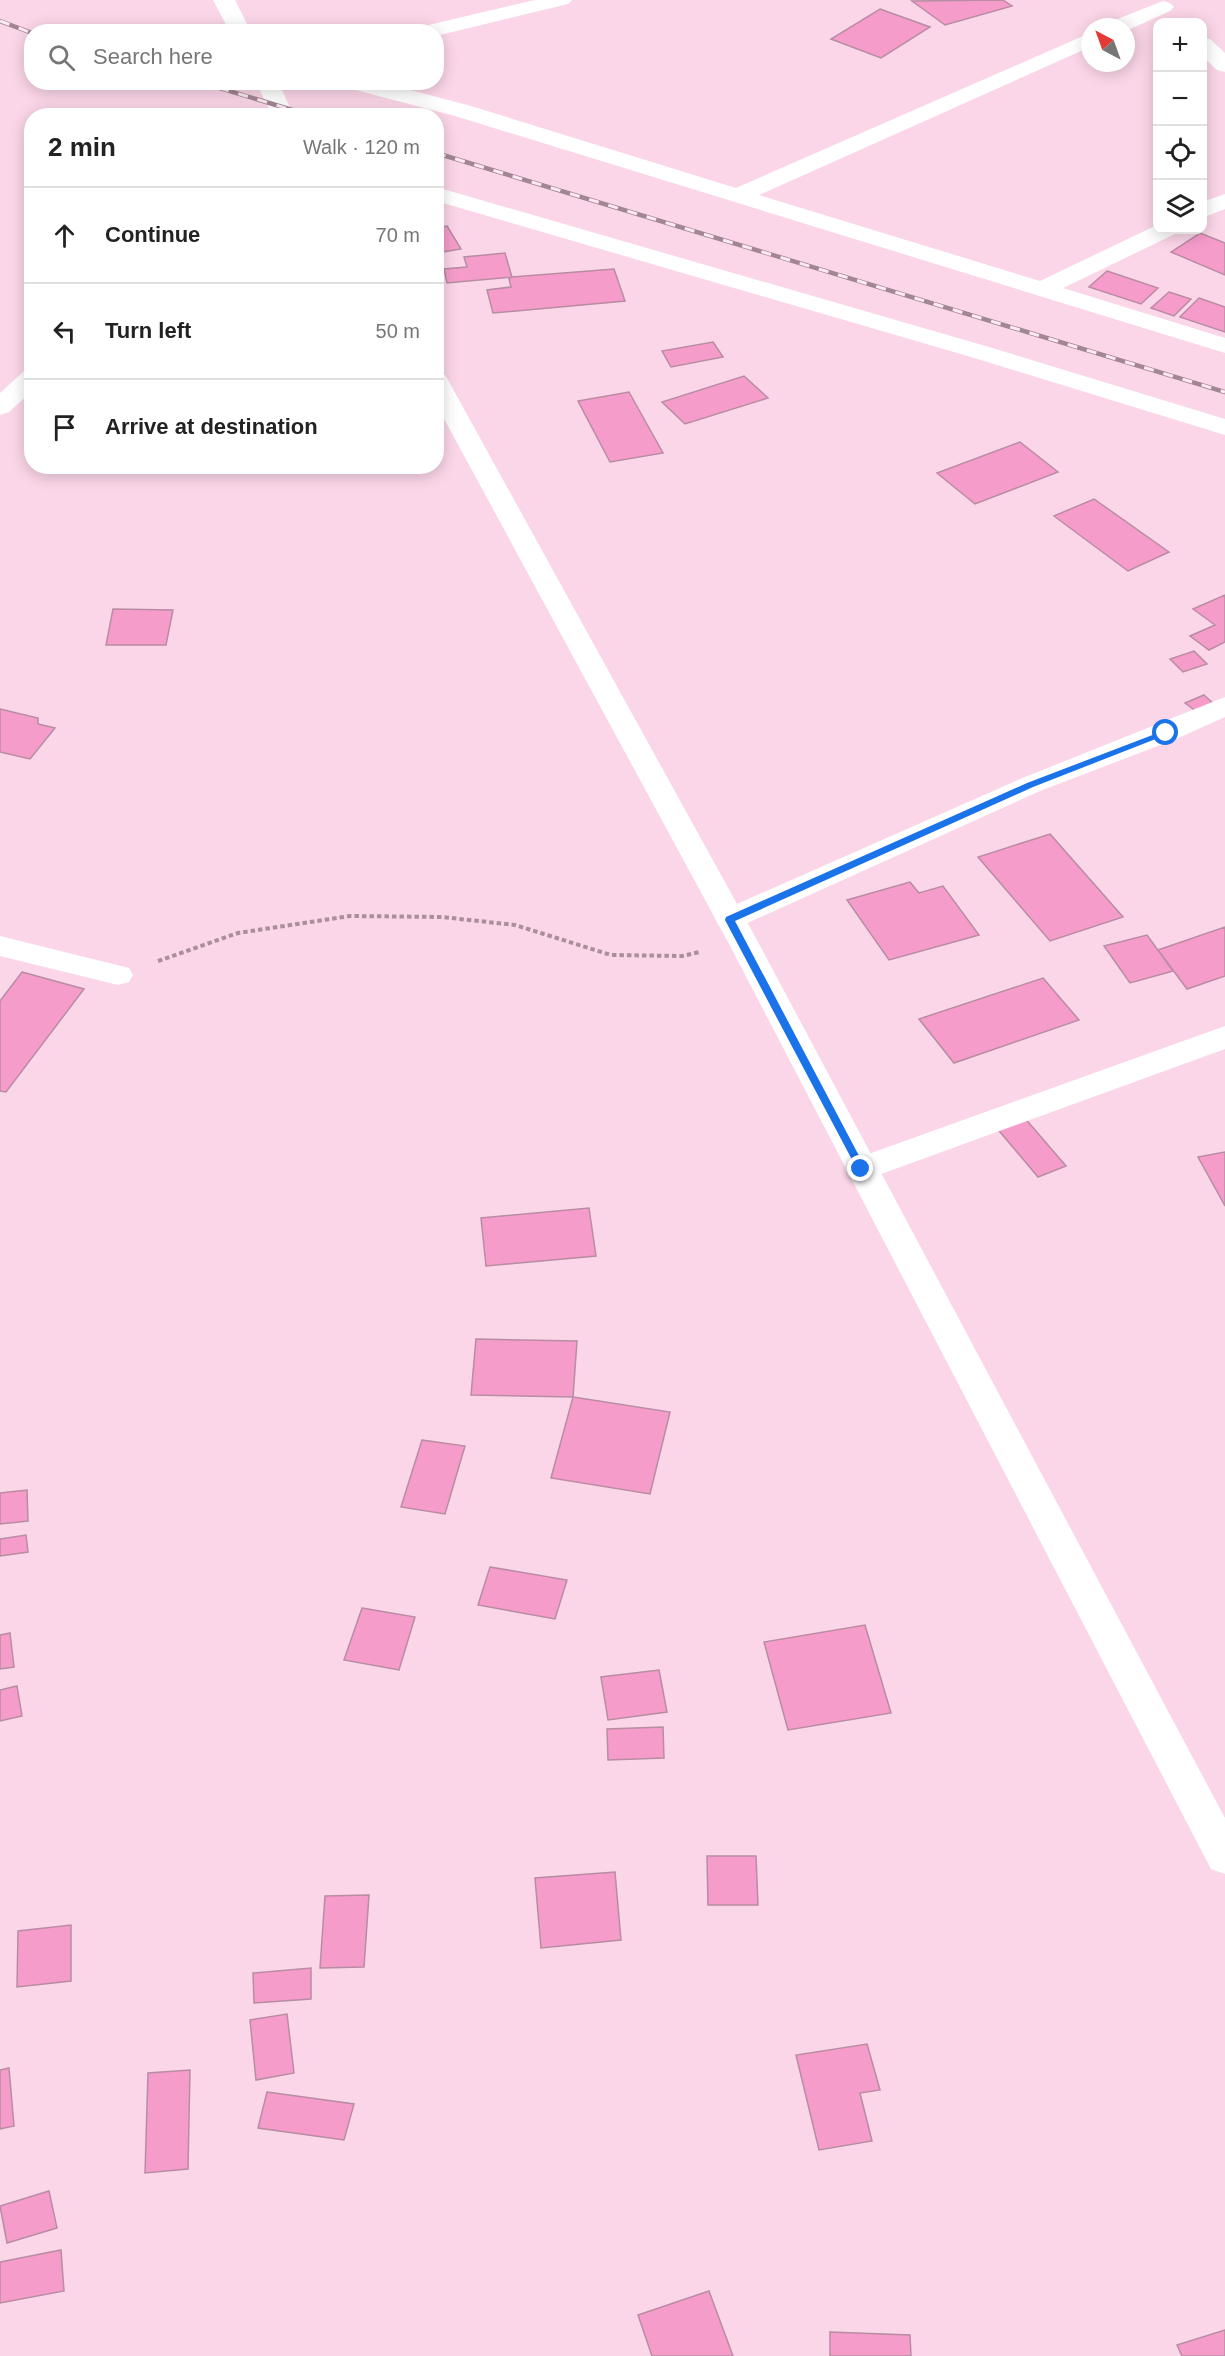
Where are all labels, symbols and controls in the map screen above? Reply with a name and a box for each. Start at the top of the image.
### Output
north arrow [1081,18,1135,72]
map controls [1153,18,1207,234]
button: + [1153,18,1207,72]
search box [24,24,444,90]
icon: search [45,41,78,74]
text: Search here [93,44,213,69]
button: − [1153,72,1207,126]
button: locate [1153,126,1207,180]
text: 2 min [48,132,116,162]
text: Walk · 120 m [303,136,420,158]
button: layers [1153,180,1207,234]
icon: ahead [48,219,81,252]
text: Continue [105,222,200,247]
text: 70 m [376,224,420,246]
icon: left [48,315,81,348]
text: Turn left [105,318,191,343]
text: 50 m [376,320,420,342]
icon: arrive [48,411,81,444]
text: Arrive at destination [105,414,318,439]
route start [1152,719,1178,745]
route end [847,1155,873,1181]

